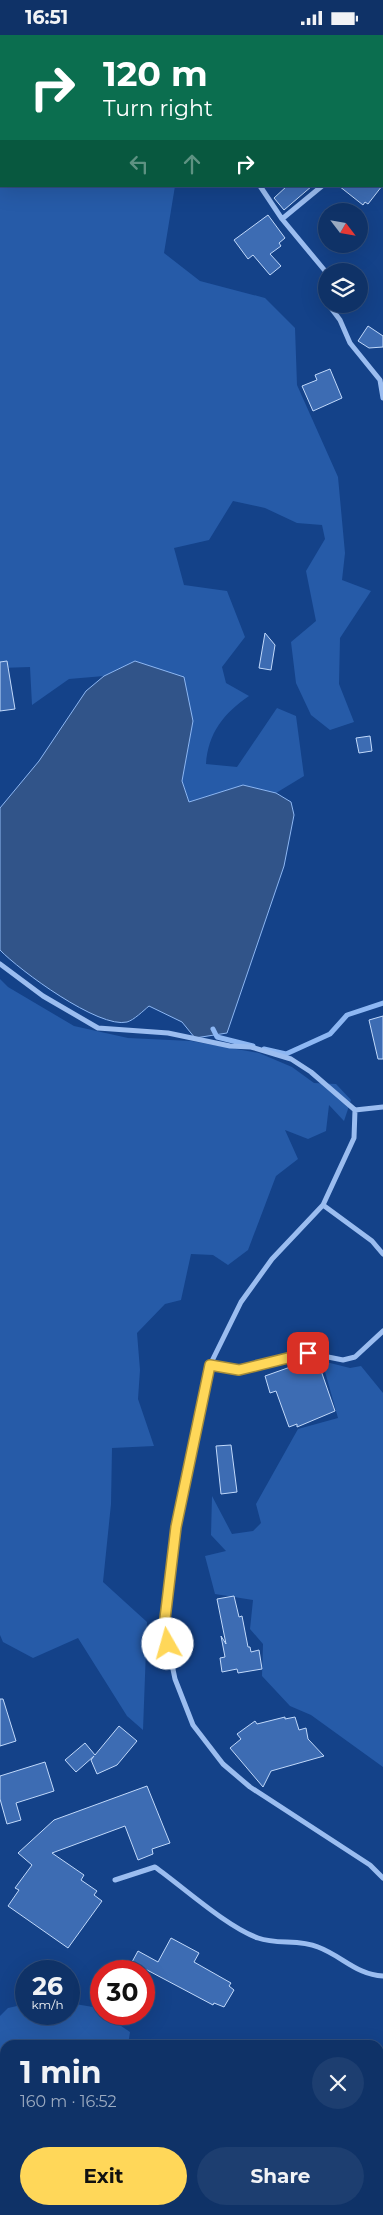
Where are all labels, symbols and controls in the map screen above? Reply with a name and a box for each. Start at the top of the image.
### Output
text: 16:51 [25,6,68,29]
text: 120 m [103,52,208,95]
icon: right [20,55,85,120]
text: Turn right [103,95,213,122]
icon: left [125,150,153,178]
icon: ahead [178,150,206,178]
icon: right [231,150,259,178]
north arrow [318,203,368,253]
map controls [318,203,368,313]
button: layers [318,263,368,313]
pin [287,1332,329,1374]
icon: arrive [294,1339,322,1367]
position arrow [141,1617,193,1669]
speed limit sign: 30 [90,1960,155,2025]
text: 26 [32,1971,63,2001]
text: km/h [31,1997,64,2012]
text: 1 min [20,2054,101,2091]
button: close [312,2057,364,2109]
text: 160 m · 16:52 [20,2092,117,2111]
button: Exit [20,2147,187,2205]
button: Share [197,2147,364,2205]

